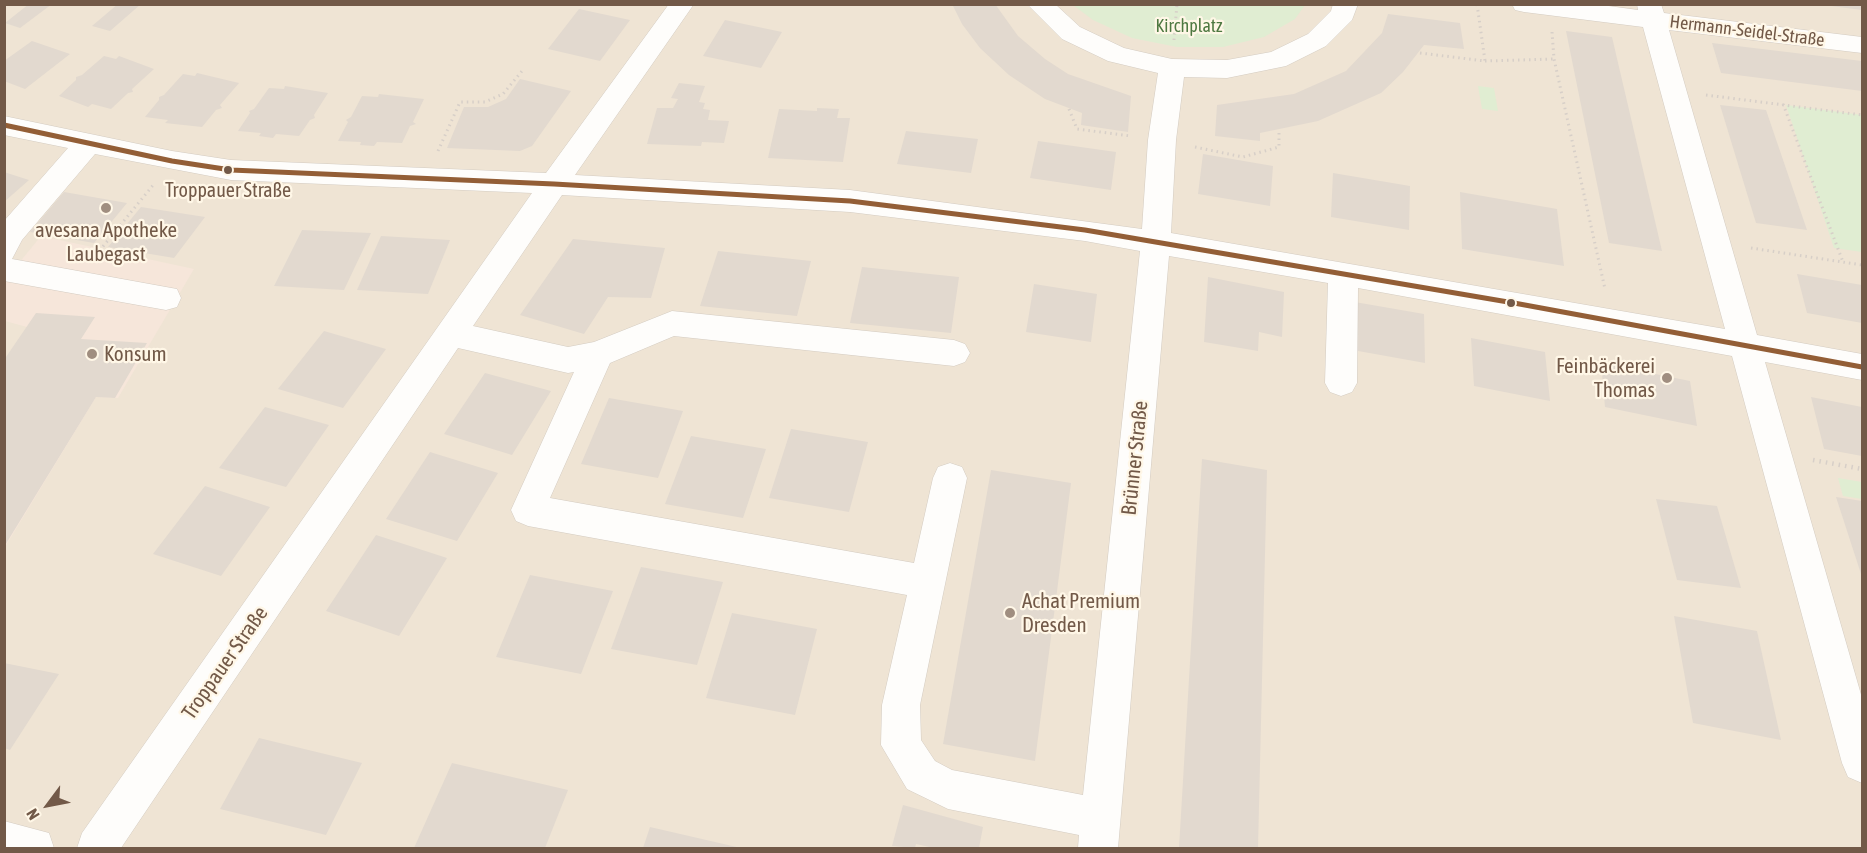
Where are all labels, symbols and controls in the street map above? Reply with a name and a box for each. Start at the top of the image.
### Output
street label: Hermann-Seidel-Straße [1668,11,1826,51]
park label: Kirchplatz [1156,15,1222,37]
marker: Troppauer Straße [222,164,234,176]
place label: Troppauer Straße [165,179,291,203]
marker: avesana Apotheke Laubegast [99,201,113,215]
place label: avesana Apotheke Laubegast [35,217,177,267]
unlabelled marker [1505,297,1517,309]
place label: Konsum [104,341,167,367]
marker: Konsum [85,347,99,361]
place label: Feinbäckerei Thomas [1556,353,1655,403]
marker: Feinbäckerei Thomas [1660,371,1674,385]
street label: Brünner Straße [1116,399,1154,517]
place label: Achat Premium Dresden [1022,588,1140,638]
street label: Troppauer Straße [177,602,273,724]
marker: Achat Premium Dresden [1003,606,1017,620]
north arrow [18,775,78,835]
text: N [23,806,43,823]

